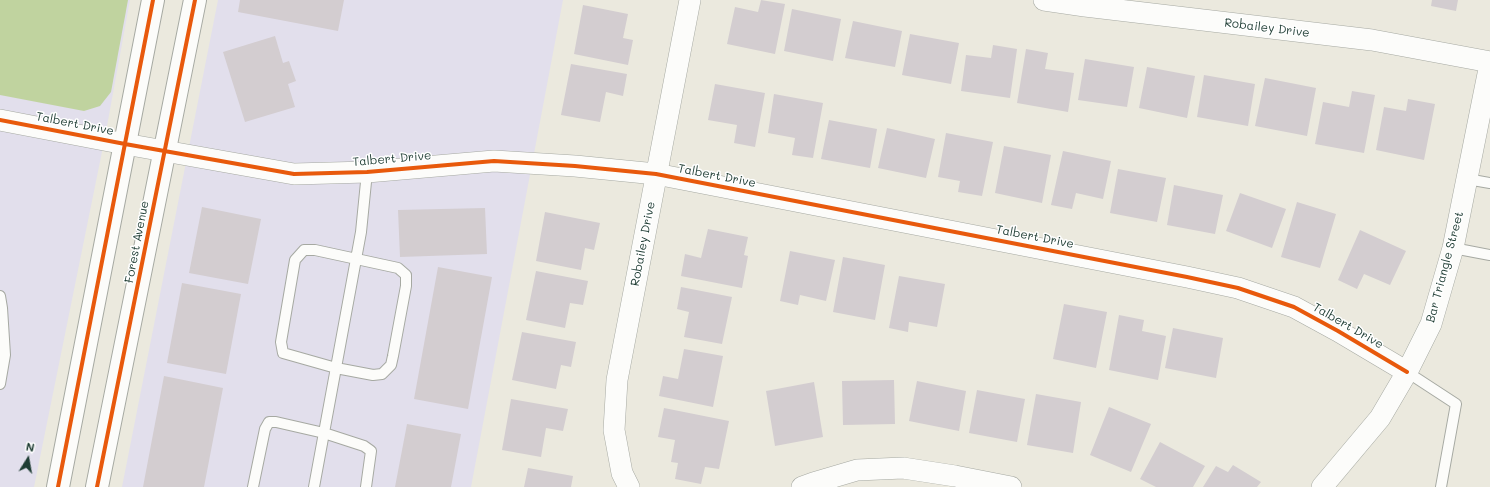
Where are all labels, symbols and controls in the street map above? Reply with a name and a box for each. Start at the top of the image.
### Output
street label: Robailey Drive [1224,16,1310,40]
street label: Talbert Drive [35,109,115,139]
street label: Talbert Drive [352,148,432,170]
street label: Talbert Drive [677,161,757,191]
street label: Forest Avenue [122,200,152,284]
street label: Robailey Drive [628,200,658,288]
street label: Bar Triangle Street [1423,210,1467,324]
street label: Talbert Drive [995,222,1075,252]
street label: Talbert Drive [1310,300,1386,352]
north arrow [8,439,48,479]
text: N [25,439,36,455]

